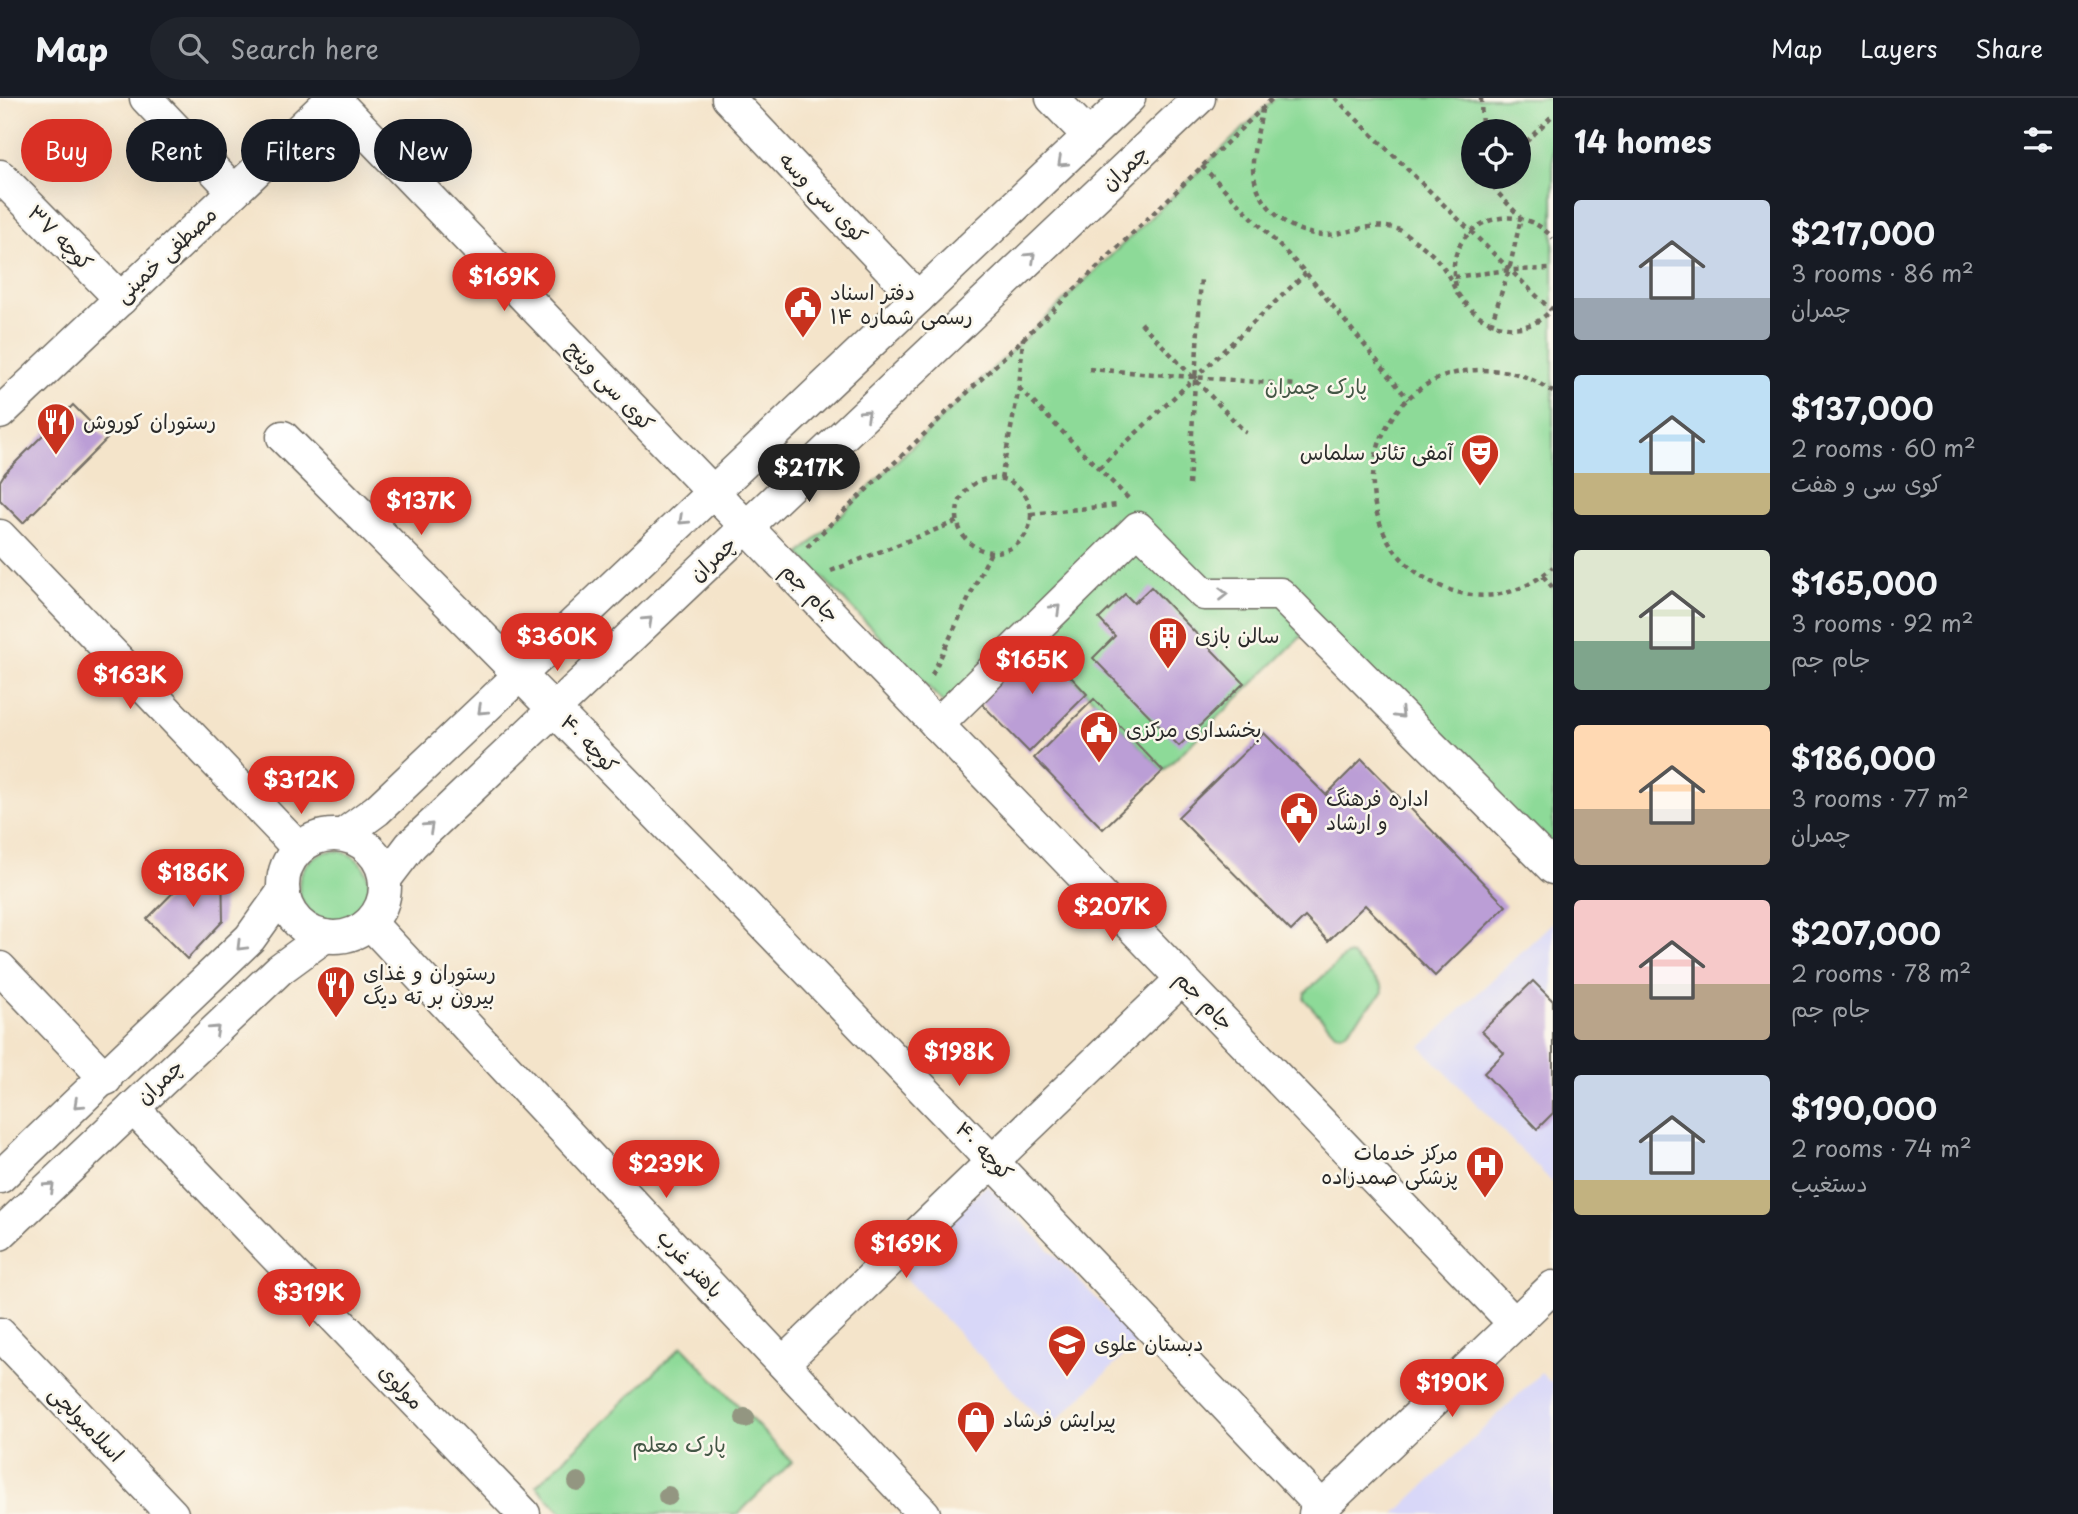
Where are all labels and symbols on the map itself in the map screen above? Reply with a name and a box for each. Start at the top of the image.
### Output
street label: چمران [1093,136,1155,197]
street label: کوی سی وسه [773,144,876,250]
one-way arrow [1057,153,1070,166]
street label: کوچه ۳۷ [21,196,102,277]
street label: مصطفی خمینی [106,198,223,309]
one-way arrow [1023,253,1036,265]
pin: $169K [455,254,553,313]
place label: دفتر اسناد رسمی شماره ۱۴ [830,275,973,331]
public building icon: دفتر اسناد رسمی شماره ۱۴ [782,284,824,339]
street label: کوی سی وپنج [560,332,663,437]
park label: پارک چمران [1265,369,1367,401]
restaurant icon: رستوران کوروش [35,401,77,456]
place label: رستوران کوروش [83,404,216,436]
one-way arrow [858,409,871,422]
theatre icon: آمفی تئاتر سلماس [1459,432,1501,487]
place label: آمفی تئاتر سلماس [1300,435,1454,467]
pin: $217K [760,444,858,504]
pin: $137K [372,478,470,537]
one-way arrow [678,512,691,525]
street label: چمران [681,527,743,588]
street label: جام جم [773,554,848,630]
one-way arrow [1218,586,1229,602]
one-way arrow [1048,604,1061,617]
pin: $360K [508,614,606,673]
building icon: سالن بازی [1147,615,1189,670]
one-way arrow [640,616,653,629]
place label: سالن بازی [1195,618,1280,650]
pin: $165K [983,636,1081,696]
pin: $163K [81,652,179,711]
one-way arrow [477,702,490,715]
street label: کوچه ۴۰ [554,706,627,780]
one-way arrow [1392,706,1405,719]
public building icon: بخشداری مرکزی [1078,709,1120,764]
place label: بخشداری مرکزی [1126,712,1262,744]
pin: $312K [252,756,350,816]
place label: اداره فرهنگ و ارشاد [1326,781,1429,837]
public building icon: اداره فرهنگ و ارشاد [1278,790,1320,845]
one-way arrow [421,823,434,836]
pin: $186K [144,850,242,909]
pin: $207K [1063,884,1161,943]
one-way arrow [237,938,250,951]
place label: رستوران و غذای بیرون بر ته دیگ [363,955,496,1011]
street label: جام جم [1167,962,1242,1038]
restaurant icon: رستوران و غذای بیرون بر ته دیگ [315,964,357,1019]
one-way arrow [207,1026,220,1039]
pin: $198K [910,1028,1008,1088]
street label: چمران [128,1050,190,1111]
one-way arrow [73,1096,86,1109]
street label: کوچه ۴۰ [949,1113,1022,1187]
place label: مرکز خدمات پزشکی صمدزاده [1321,1135,1458,1191]
pin: $239K [617,1140,715,1200]
hospital icon: مرکز خدمات پزشکی صمدزاده [1464,1144,1506,1199]
one-way arrow [41,1182,54,1195]
pin: $169K [857,1220,955,1280]
street label: باهنر غرب [651,1221,732,1305]
pin: $319K [260,1270,358,1329]
school or university icon: دبستان علوی [1046,1323,1088,1378]
place label: دبستان علوی [1094,1326,1203,1358]
street label: مولوی [372,1355,432,1416]
pin: $190K [1403,1360,1501,1419]
street label: اسلامبولچی [42,1377,132,1468]
shop icon: پیرایش فرشاد [955,1399,997,1454]
place label: پیرایش فرشاد [1003,1402,1116,1434]
park label: پارک معلم [632,1427,726,1461]

